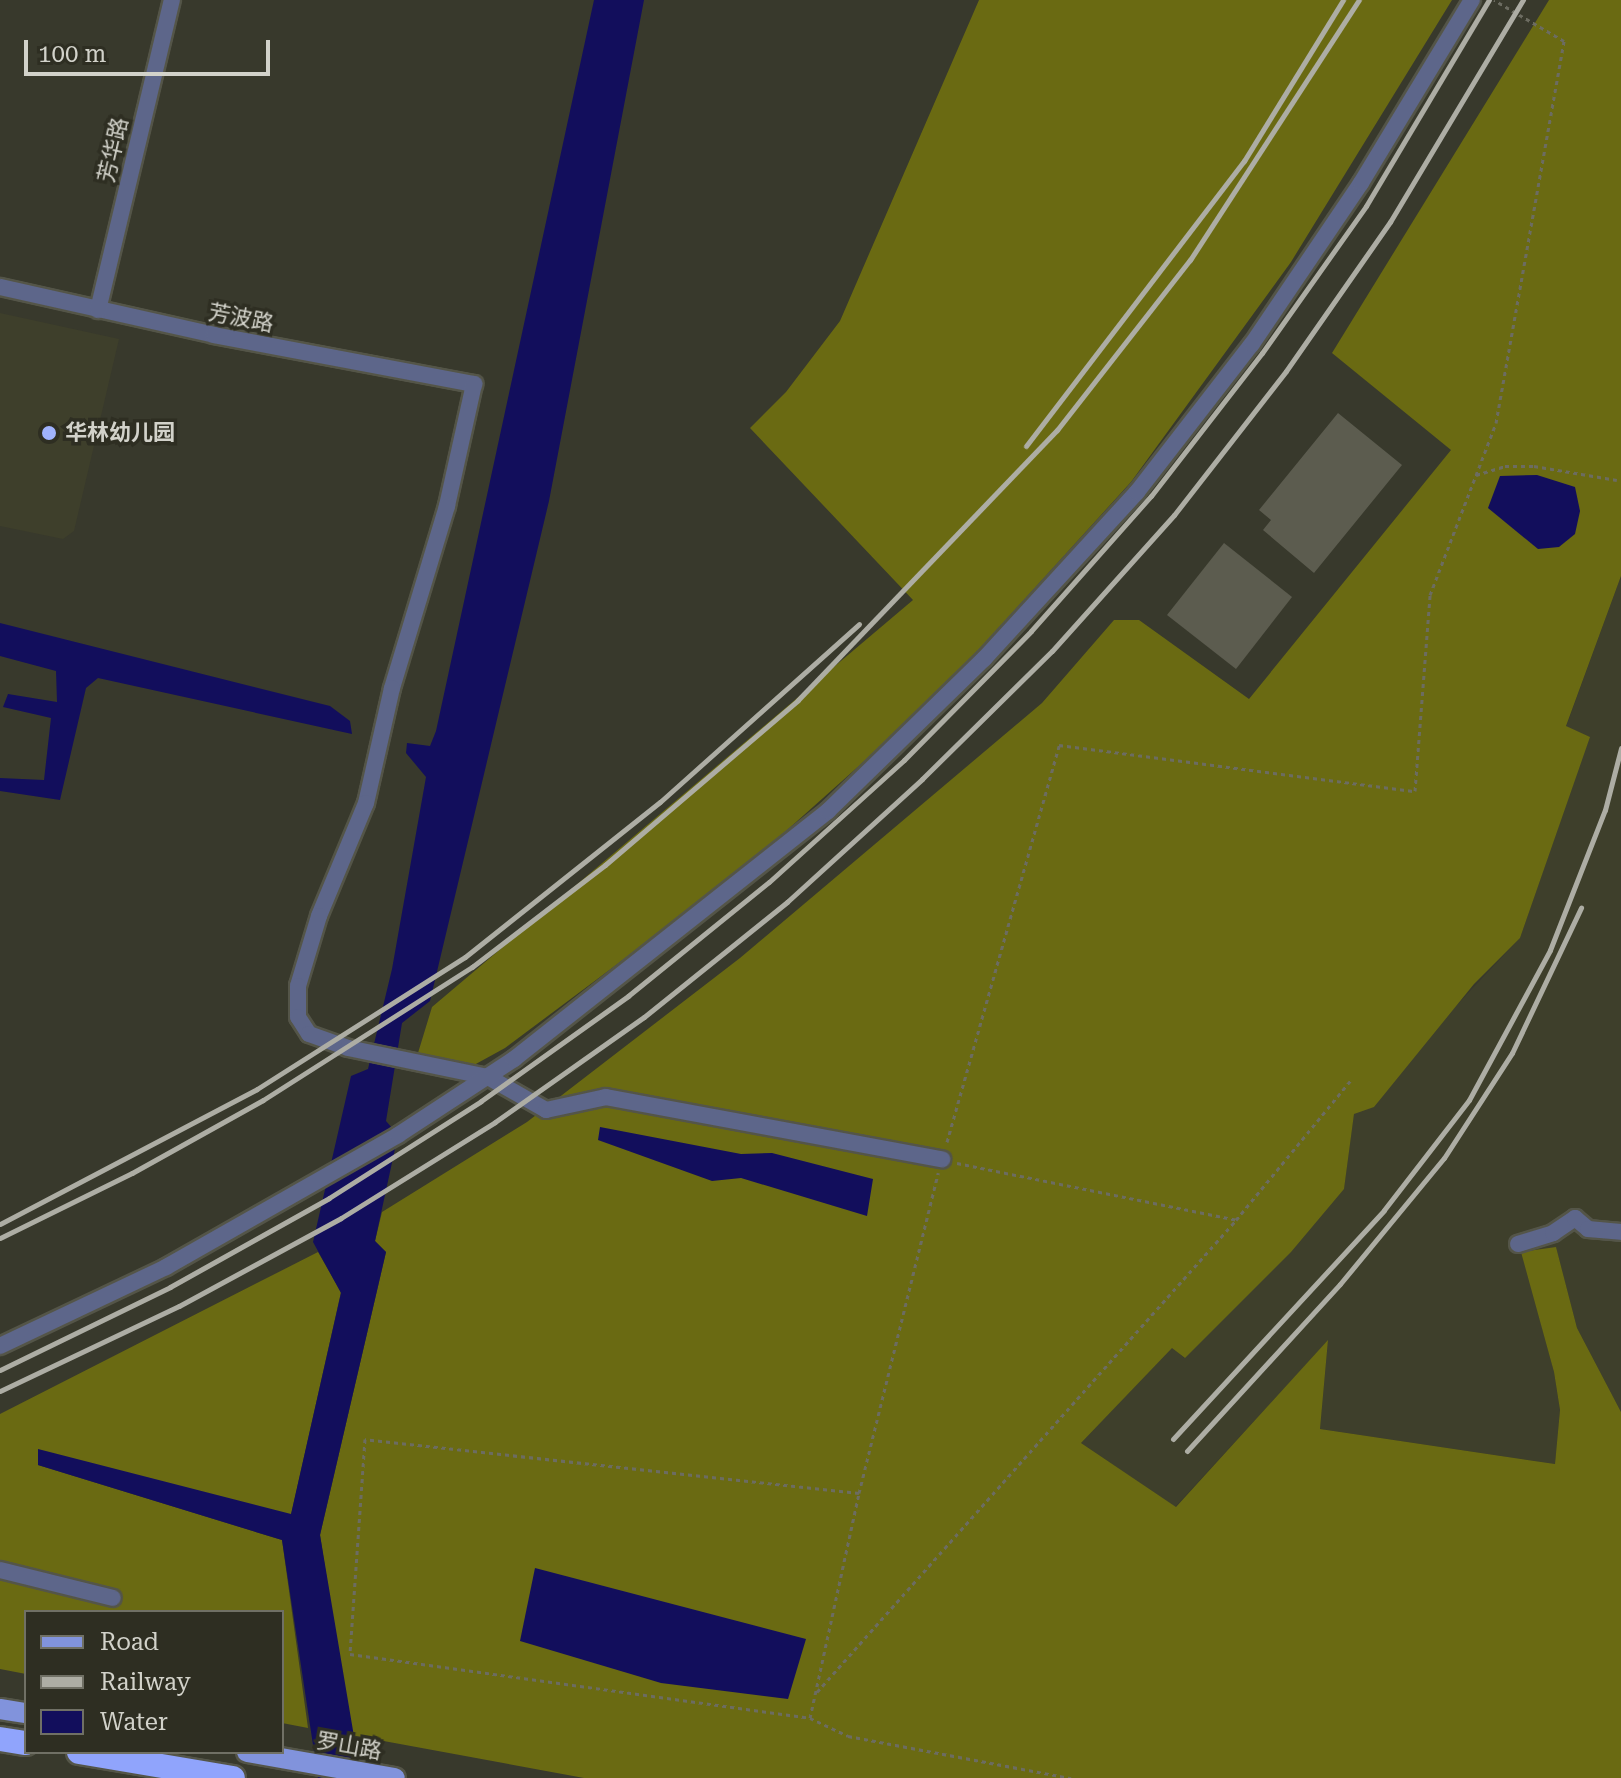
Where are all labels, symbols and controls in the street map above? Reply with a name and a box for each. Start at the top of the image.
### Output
scale bar [28,24,274,74]
text: 100 m [38,40,106,68]
street label: 芳华路 [93,115,133,185]
street label: 芳波路 [206,299,276,337]
place label: 华林幼儿园 [65,420,175,446]
marker: 华林幼儿园 [40,424,58,442]
legend [24,1610,284,1754]
text: Road [100,1628,159,1656]
text: Railway [100,1668,191,1696]
text: Water [100,1708,168,1736]
street label: 罗山路 [314,1727,384,1765]

